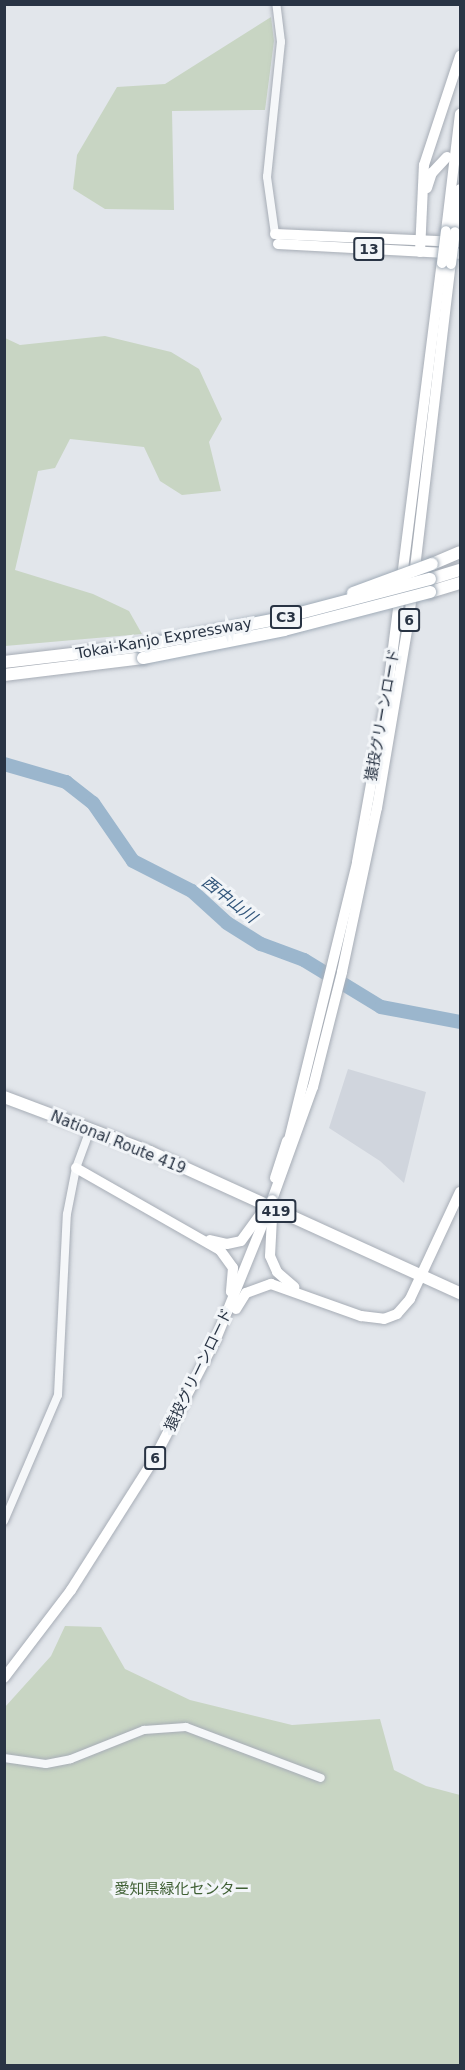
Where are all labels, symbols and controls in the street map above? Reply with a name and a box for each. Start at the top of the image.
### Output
road number: 13 [352,238,386,260]
road number: C3 [270,606,302,628]
road number: 6 [397,609,421,631]
street label: Tokai-Kanjo Expressway [75,615,253,663]
street label: 猿投グリーンロード [362,647,404,783]
water label: 西中山川 [198,873,260,927]
street label: National Route 419 [48,1108,188,1178]
road number: 419 [255,1200,297,1222]
street label: 猿投グリーンロード [161,1305,237,1435]
road number: 6 [143,1447,167,1469]
park label: 愛知県緑化センター [115,1881,249,1899]

